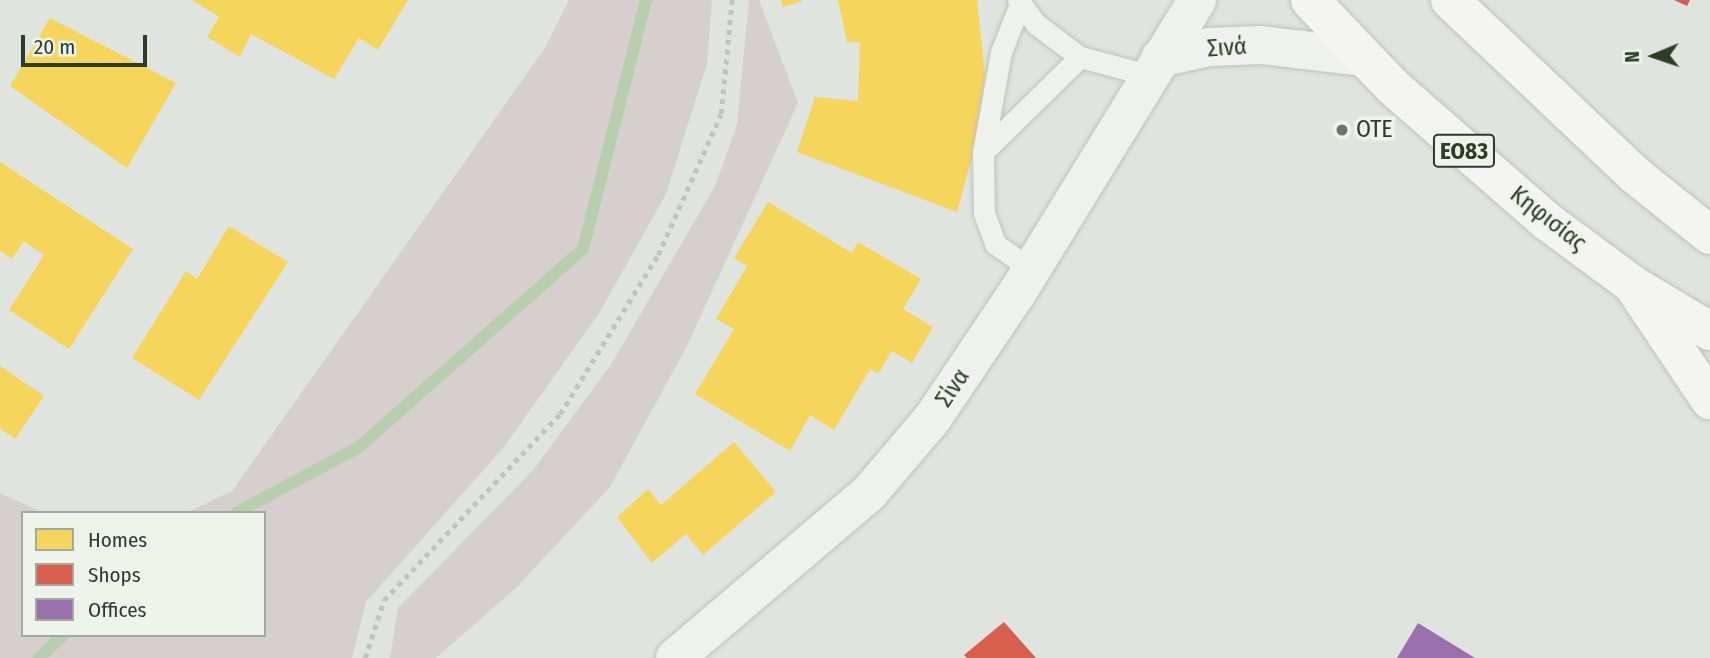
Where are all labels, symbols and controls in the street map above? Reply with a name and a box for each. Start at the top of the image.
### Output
scale bar [24,21,150,65]
north arrow [1619,21,1689,91]
street label: Σινά [1206,32,1248,64]
text: 20 m [34,34,75,60]
text: N [1621,51,1644,63]
place label: ΟΤΕ [1356,116,1393,144]
marker: ΟΤΕ [1334,122,1350,138]
road number: ΕΟ83 [1432,132,1496,170]
street label: Κηφισίας [1504,180,1592,258]
street label: Σίνα [930,363,976,413]
legend [21,511,266,637]
text: Homes [88,527,147,553]
text: Shops [88,562,141,588]
text: Offices [88,597,147,623]

